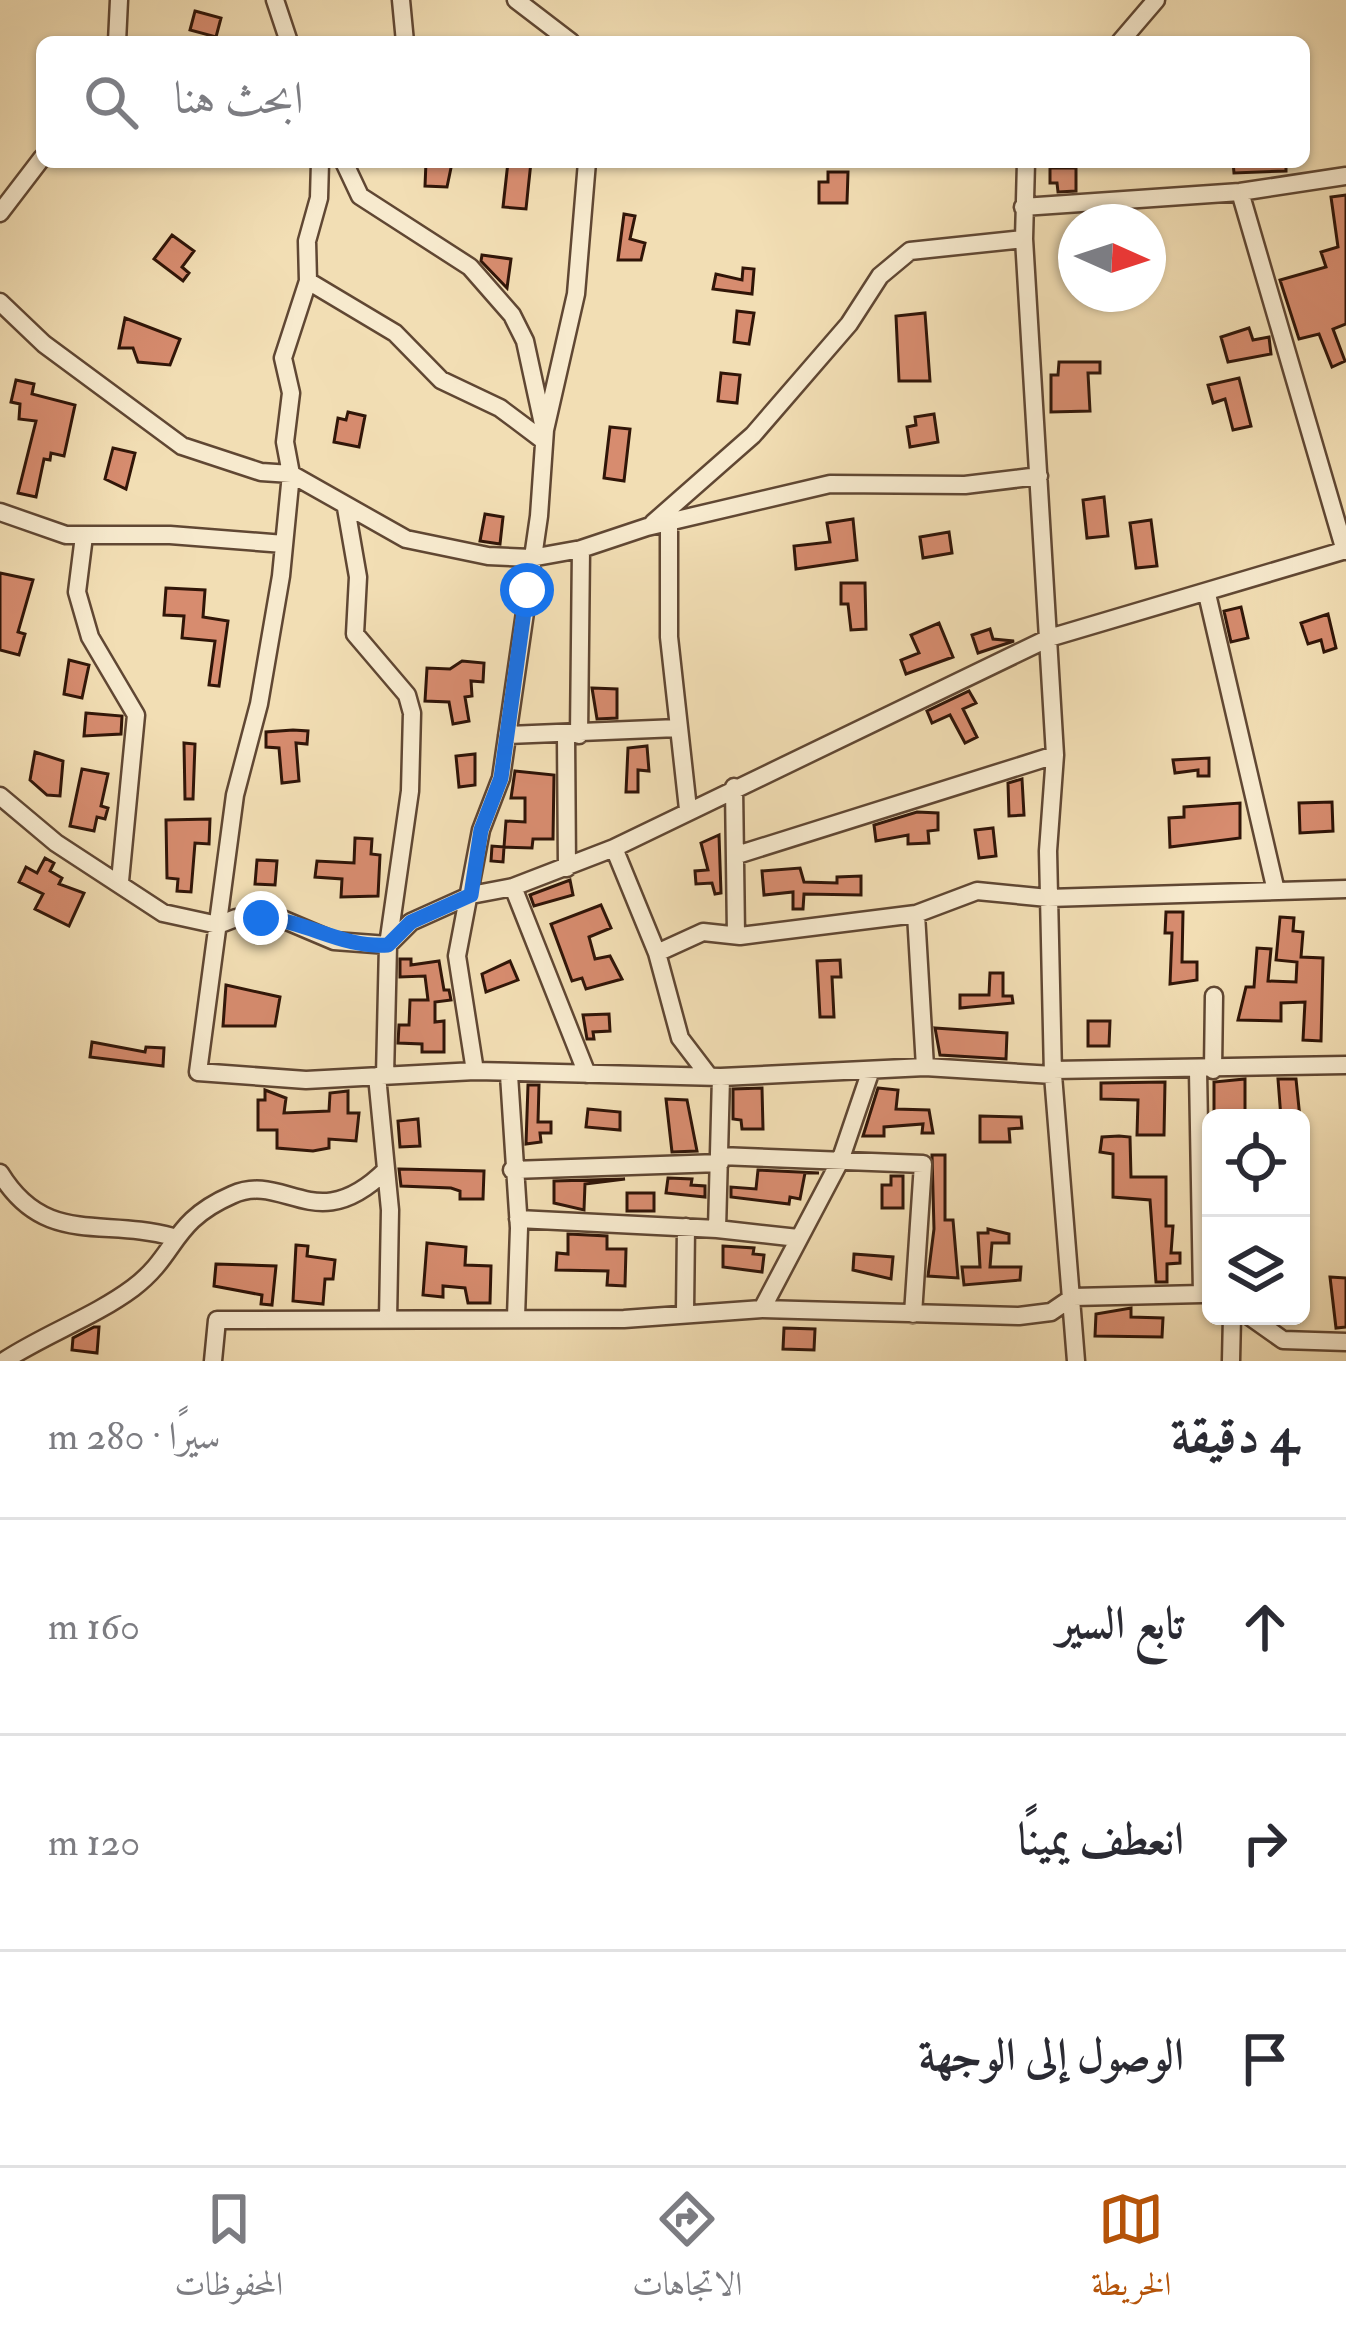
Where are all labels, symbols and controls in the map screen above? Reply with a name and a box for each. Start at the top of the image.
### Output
search box [36,36,1310,168]
icon: search [78,69,144,135]
text: ابحث هنا [174,71,304,127]
north arrow [1058,204,1166,312]
route start [500,563,554,617]
route end [234,891,288,945]
map controls [1202,1109,1310,1325]
button: locate [1202,1109,1310,1217]
button: layers [1202,1217,1310,1325]
text: 4 دقيقة [1171,1404,1298,1468]
text: سيرًا · 280 m [48,1412,221,1461]
icon: ahead [1232,1594,1298,1660]
text: تابع السير [1057,1596,1184,1652]
text: 160 m [48,1602,140,1651]
icon: right [1232,1810,1298,1876]
text: انعطف يمينًا [1018,1812,1184,1868]
text: 120 m [48,1818,140,1867]
icon: arrive [1232,2026,1298,2092]
text: الوصول إلى الوجهة [919,2028,1184,2084]
tab: المحفوظات [174,2186,283,2316]
tab: الاتجاهات [632,2186,742,2316]
tab: الخريطة [1091,2186,1172,2316]

